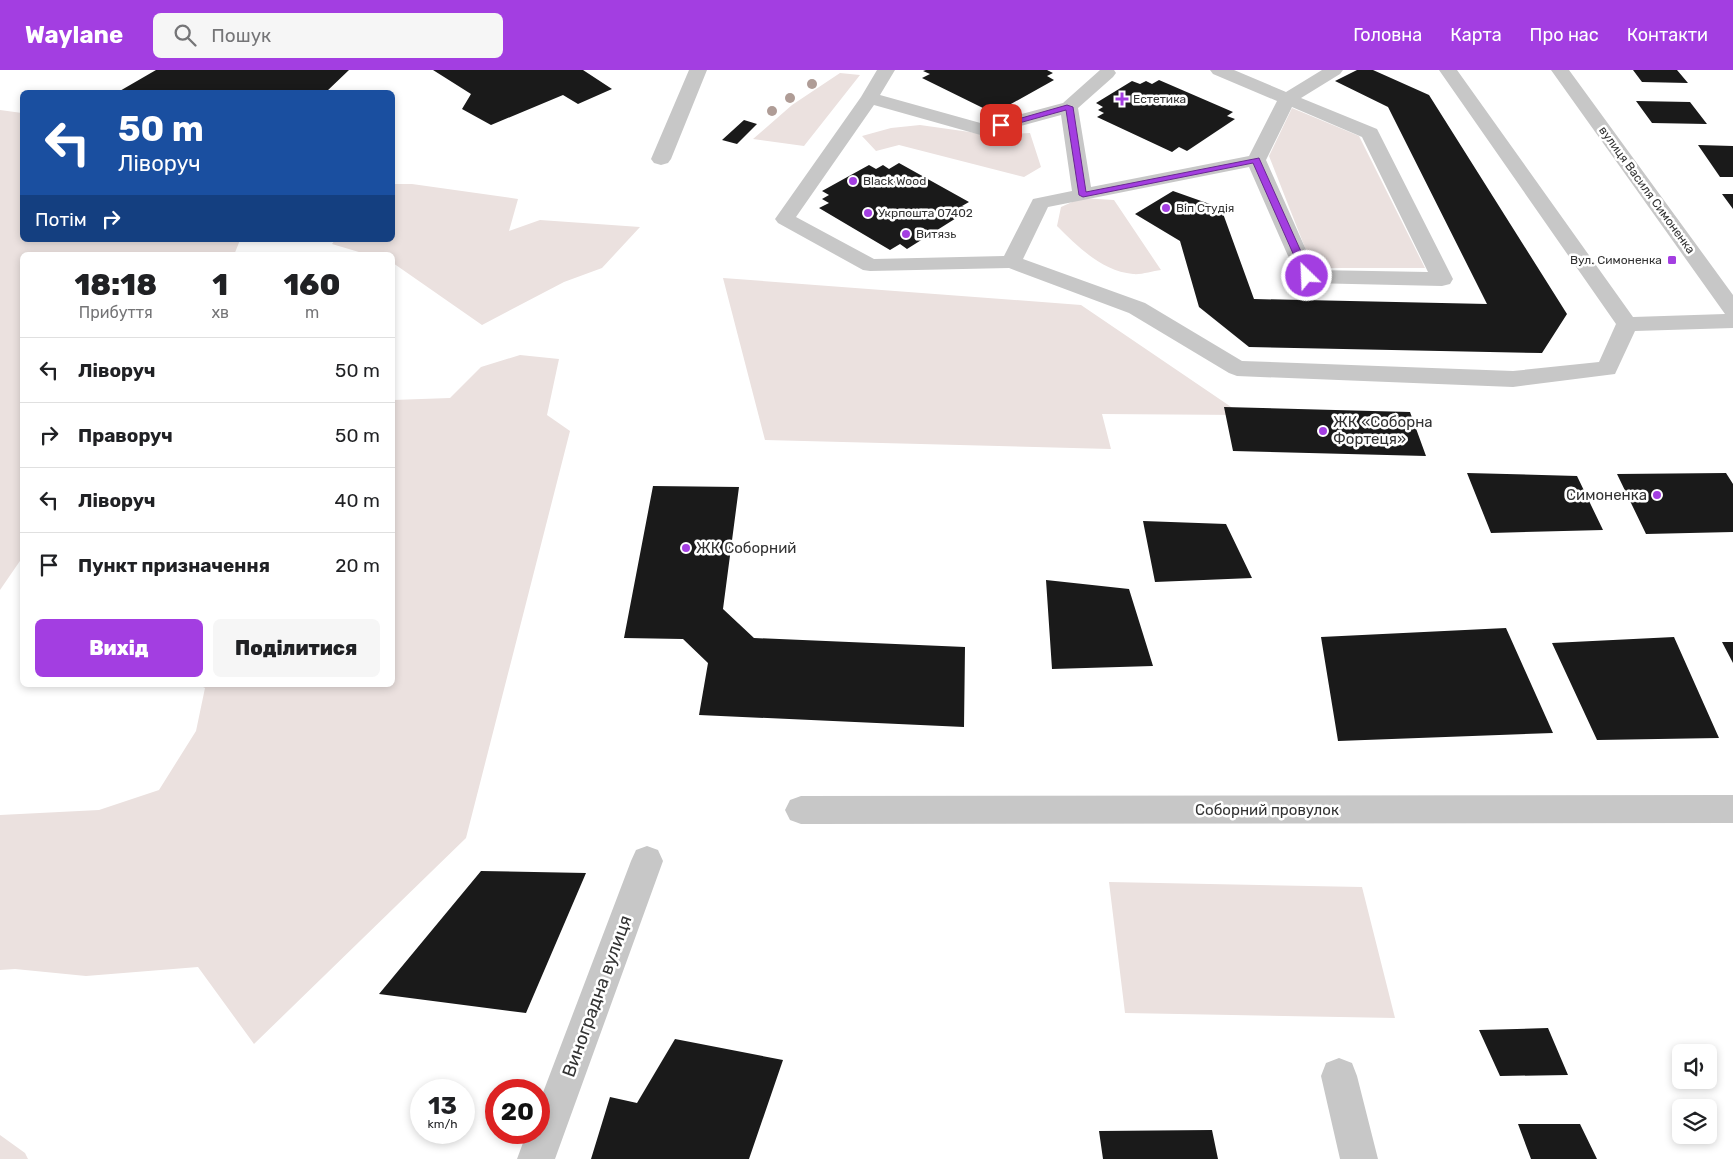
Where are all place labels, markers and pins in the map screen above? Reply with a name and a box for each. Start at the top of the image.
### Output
marker: Естетика [1115,92,1129,106]
place label: Естетика [1133,92,1186,106]
pin [980,104,1022,146]
place label: Black Wood [863,174,926,188]
marker: Black Wood [847,175,859,187]
place label: Віп Студія [1176,201,1234,215]
marker: Віп Студія [1160,202,1172,214]
place label: Укрпошта 07402 [878,206,973,220]
marker: Укрпошта 07402 [862,207,874,219]
place label: Витязь [916,227,956,241]
marker: Витязь [900,228,912,240]
place label: Вул. Симоненка [1570,253,1662,267]
marker: Вул. Симоненка [1666,254,1678,266]
place label: ЖК «Соборна Фортеця» [1333,413,1433,448]
marker: ЖК «Соборна Фортеця» [1317,425,1329,437]
place label: Симоненка [1566,486,1647,504]
marker: Симоненка [1651,489,1663,501]
place label: ЖК Соборний [696,539,796,557]
marker: ЖК Соборний [680,542,692,554]

